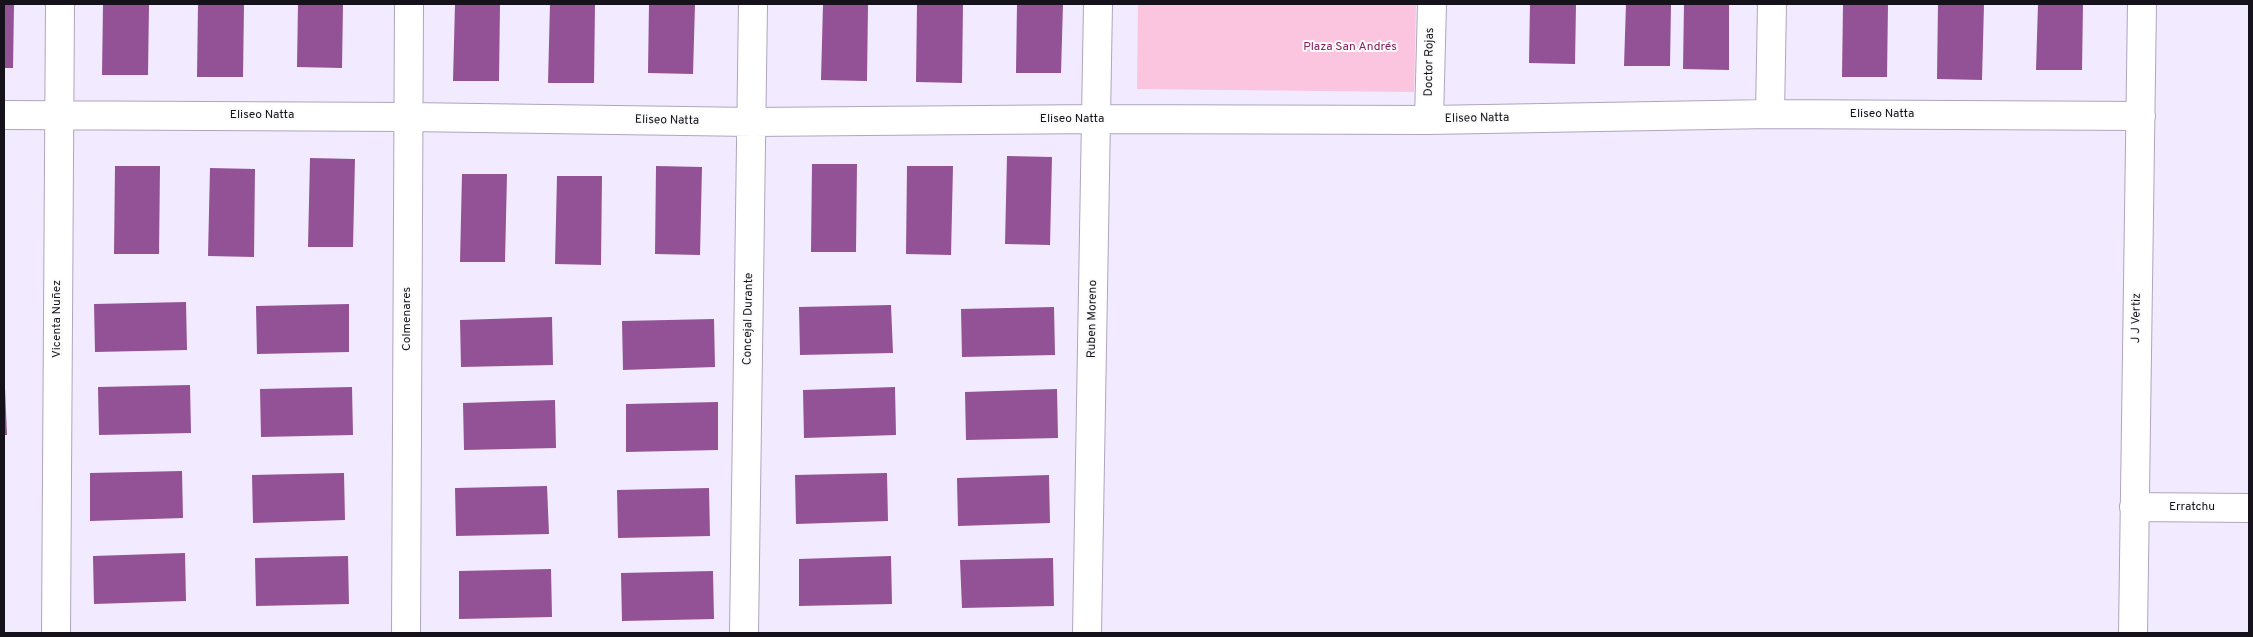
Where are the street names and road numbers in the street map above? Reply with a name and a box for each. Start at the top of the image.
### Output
street label: Doctor Rojas [1422,28,1438,96]
street label: Eliseo Natta [1850,108,1914,122]
street label: Eliseo Natta [230,109,294,123]
street label: Eliseo Natta [1445,111,1509,127]
street label: Eliseo Natta [635,113,699,129]
street label: Eliseo Natta [1040,113,1104,127]
street label: Concejal Durante [741,273,757,365]
street label: Vicenta Nuñez [51,280,65,358]
street label: Ruben Moreno [1085,280,1101,358]
street label: Colmenares [401,287,415,351]
street label: J J Vertiz [2129,293,2145,343]
street label: Erratchu [2169,501,2215,515]

